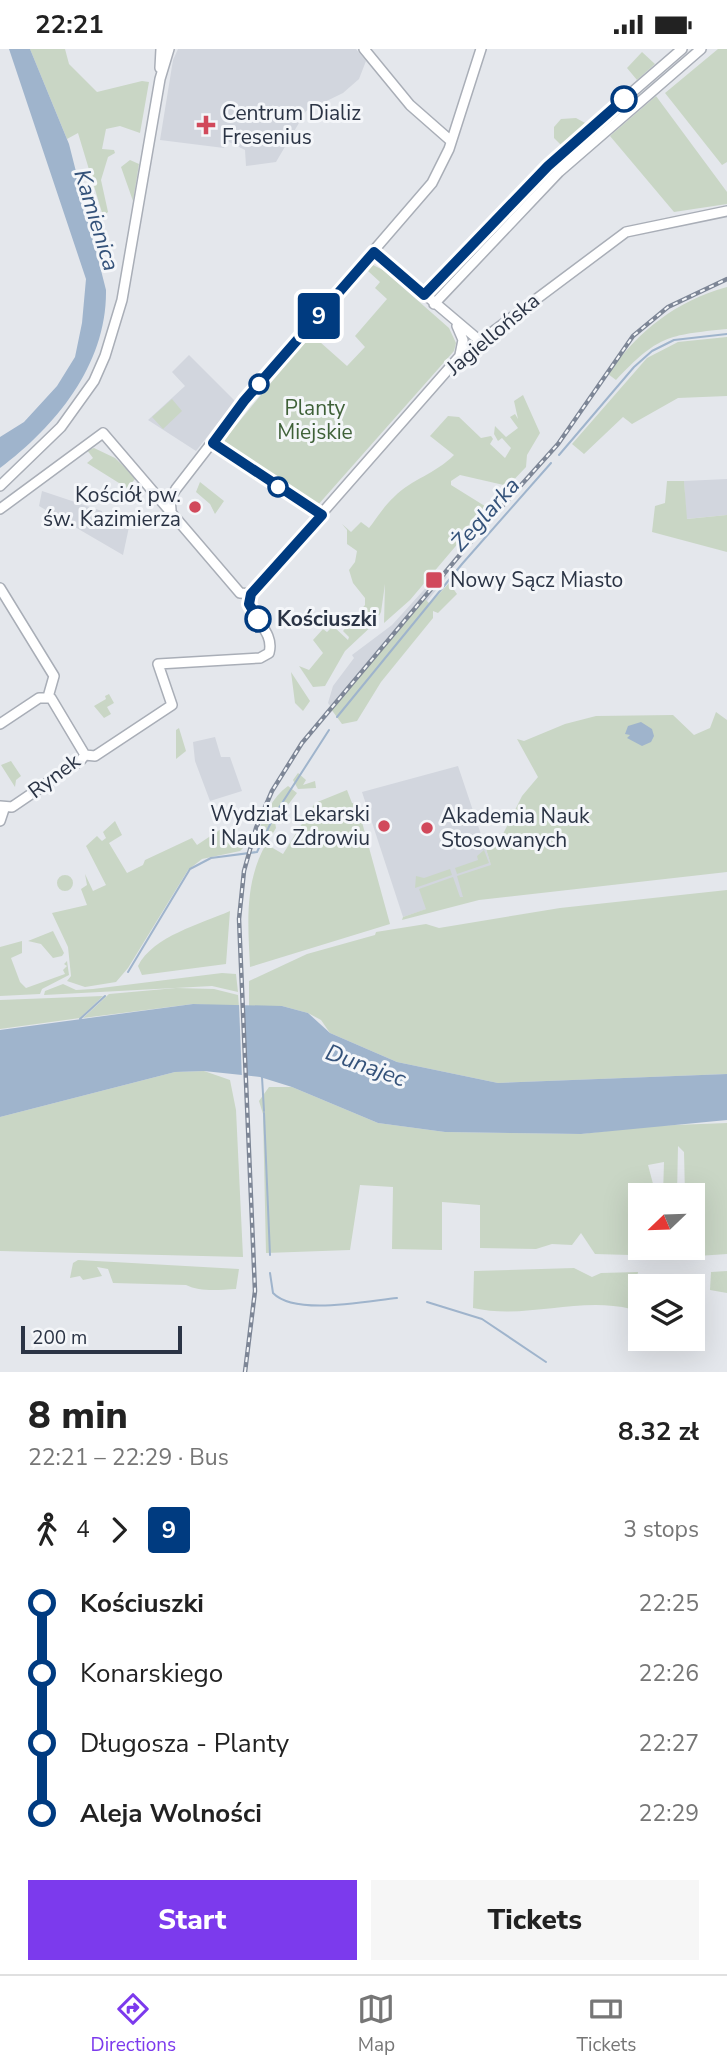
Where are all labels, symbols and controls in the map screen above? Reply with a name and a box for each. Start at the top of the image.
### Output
text: 22:21 [35,7,104,42]
unlabelled marker [611,86,637,112]
place label: Centrum Dializ Fresenius [222,99,361,151]
marker: Centrum Dializ Fresenius [196,115,216,135]
water label: Kamienica [66,165,127,275]
street label: Jagiellońska [440,287,546,382]
line badge: 9 [296,293,342,339]
text: 9 [312,300,326,332]
unlabelled marker [249,374,269,394]
park label: Planty Miejskie [277,394,353,446]
water label: Żeglarka [444,471,527,558]
unlabelled marker [268,477,288,497]
place label: Kościół pw. św. Kazimierza [43,481,181,533]
marker: Kościół pw. św. Kazimierza [187,499,203,515]
place label: Nowy Sącz Miasto [450,566,623,594]
marker: Nowy Sącz Miasto [424,570,444,590]
place label: Kościuszki [277,605,377,633]
marker: Kościuszki [245,606,271,632]
street label: Rynek [22,747,86,805]
place label: Wydział Lekarski i Nauk o Zdrowiu [210,800,370,852]
place label: Akademia Nauk Stosowanych [441,802,590,854]
marker: Wydział Lekarski i Nauk o Zdrowiu [376,818,392,834]
marker: Akademia Nauk Stosowanych [419,820,435,836]
water label: Dunajec [321,1037,411,1094]
north arrow [628,1183,705,1260]
map controls [628,1183,705,1351]
button: layers [628,1274,705,1351]
scale bar [21,1323,182,1355]
text: 200 m [32,1325,87,1351]
text: 8 min [28,1390,128,1441]
text: 8.32 zł [618,1414,699,1449]
text: 22:21 – 22:29 · Bus [28,1442,229,1473]
icon: walk [28,1511,66,1549]
icon: forward [100,1511,138,1549]
text: 4 [76,1514,90,1545]
text: 9 [162,1514,176,1546]
text: 3 stops [623,1514,699,1545]
text: Kościuszki [80,1586,204,1621]
text: 22:25 [639,1588,699,1619]
text: Konarskiego [80,1656,223,1691]
text: 22:26 [639,1658,699,1689]
text: Długosza - Planty [80,1726,289,1761]
text: 22:27 [639,1728,699,1759]
text: Aleja Wolności [80,1796,262,1831]
text: 22:29 [639,1798,699,1829]
button: Start [28,1880,357,1960]
button: Tickets [371,1880,699,1960]
tab: Directions [91,1990,176,2058]
tab: Map [357,1990,395,2058]
tab: Tickets [577,1990,636,2058]

